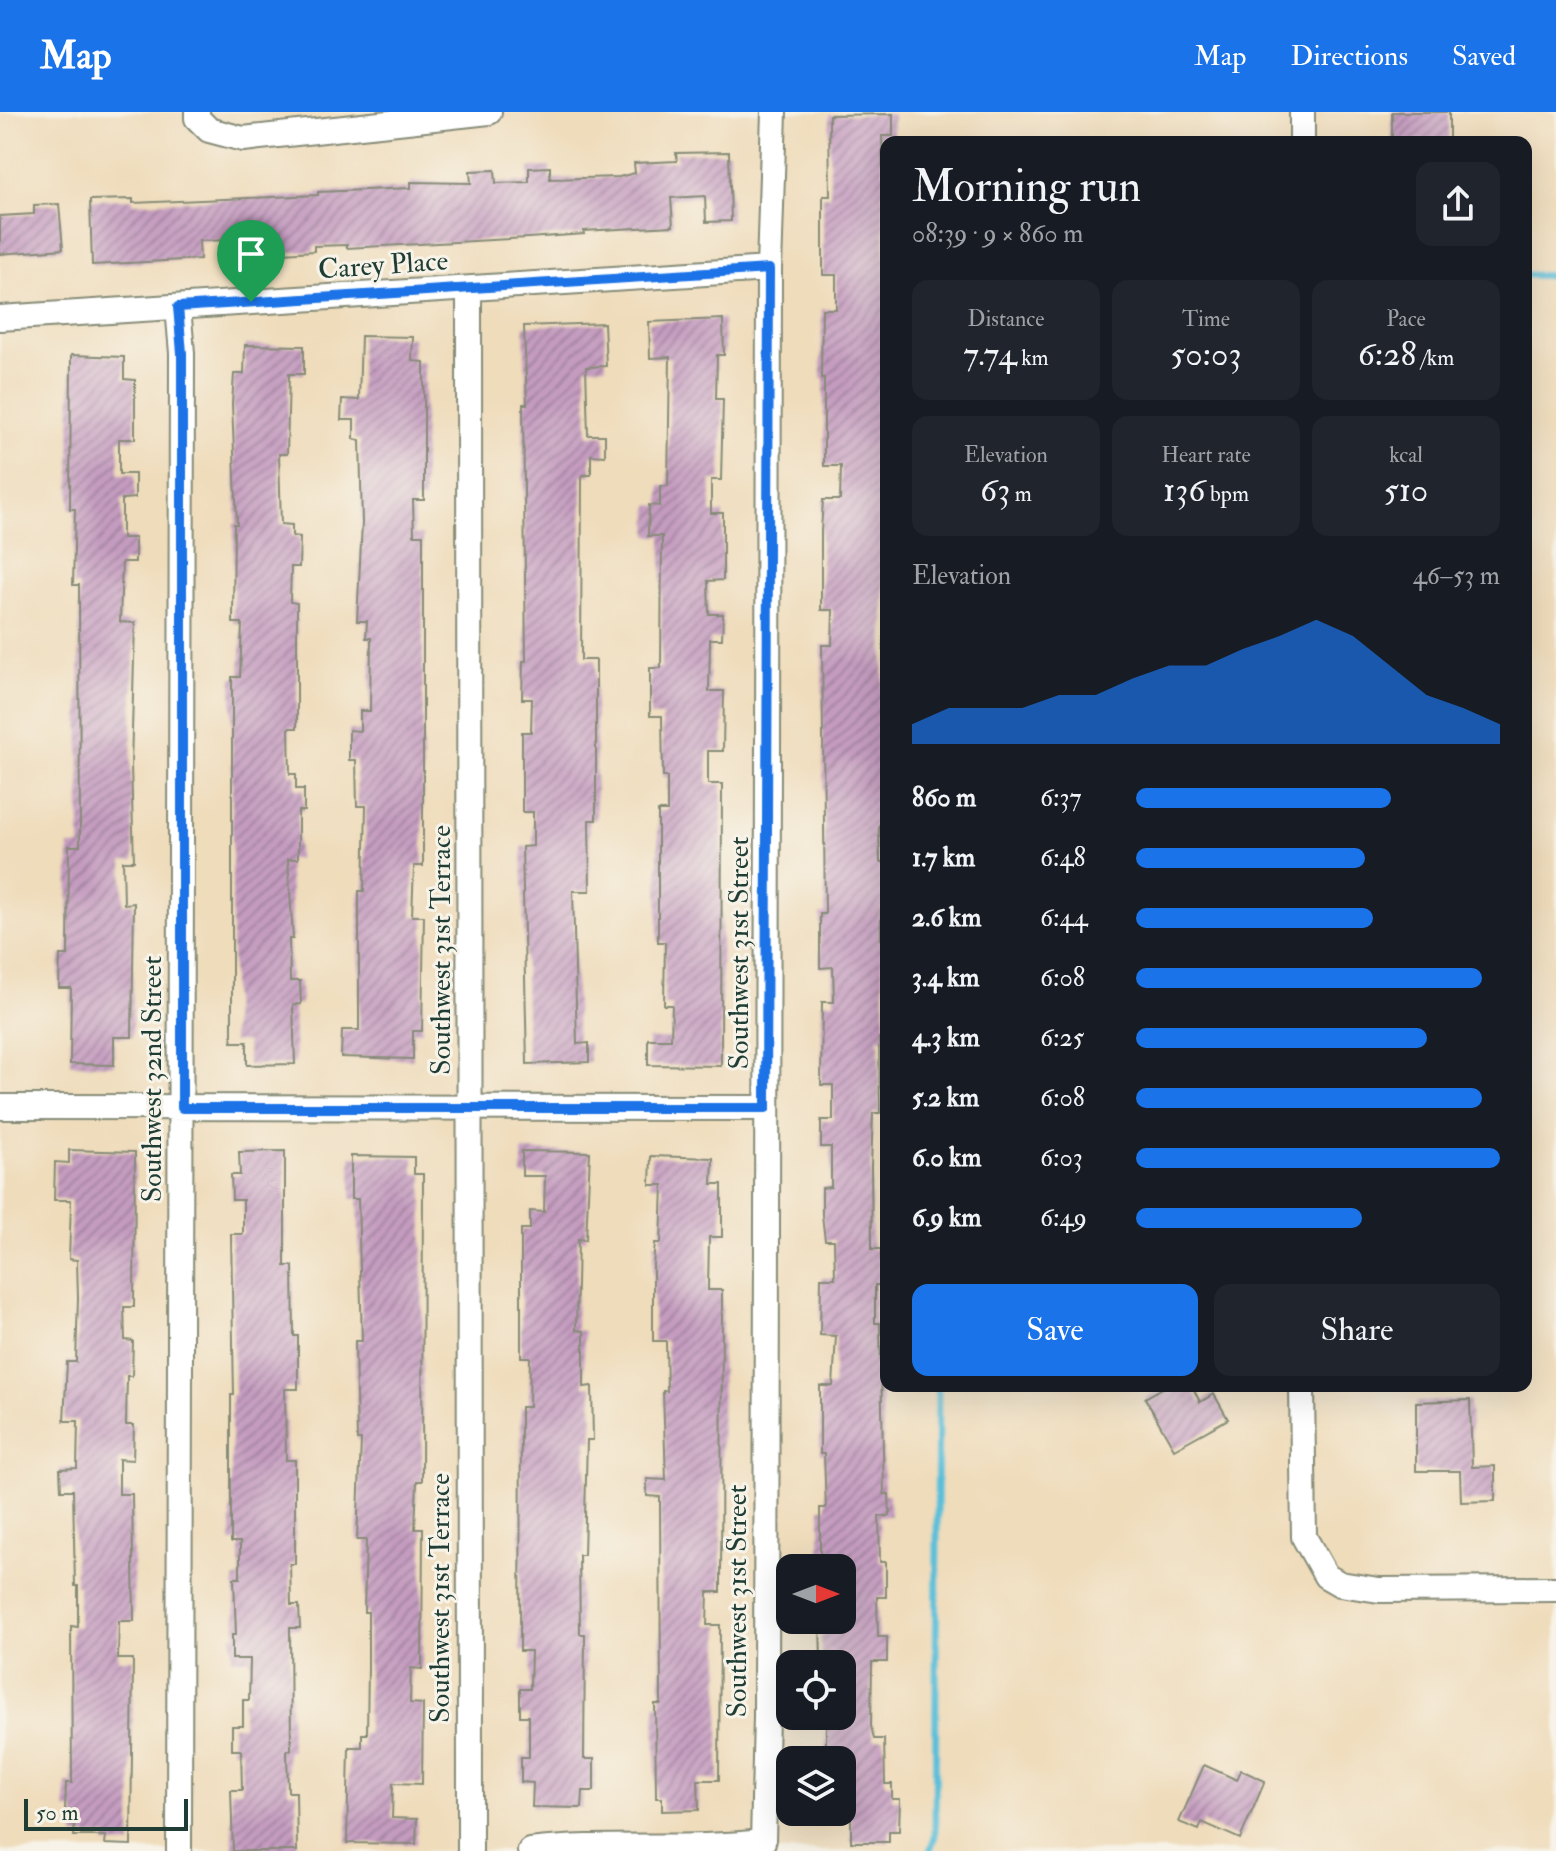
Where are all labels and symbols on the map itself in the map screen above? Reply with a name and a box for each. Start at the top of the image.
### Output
pin [217,220,285,302]
street label: Carey Place [317,243,450,287]
street label: Southwest 31st Terrace [424,825,459,1075]
street label: Southwest 31st Street [722,836,757,1070]
street label: Southwest 32nd Street [135,956,170,1202]
street label: Southwest 31st Terrace [423,1473,458,1723]
street label: Southwest 31st Street [720,1484,755,1718]
north arrow [776,1554,856,1634]
scale bar [24,1795,188,1831]

